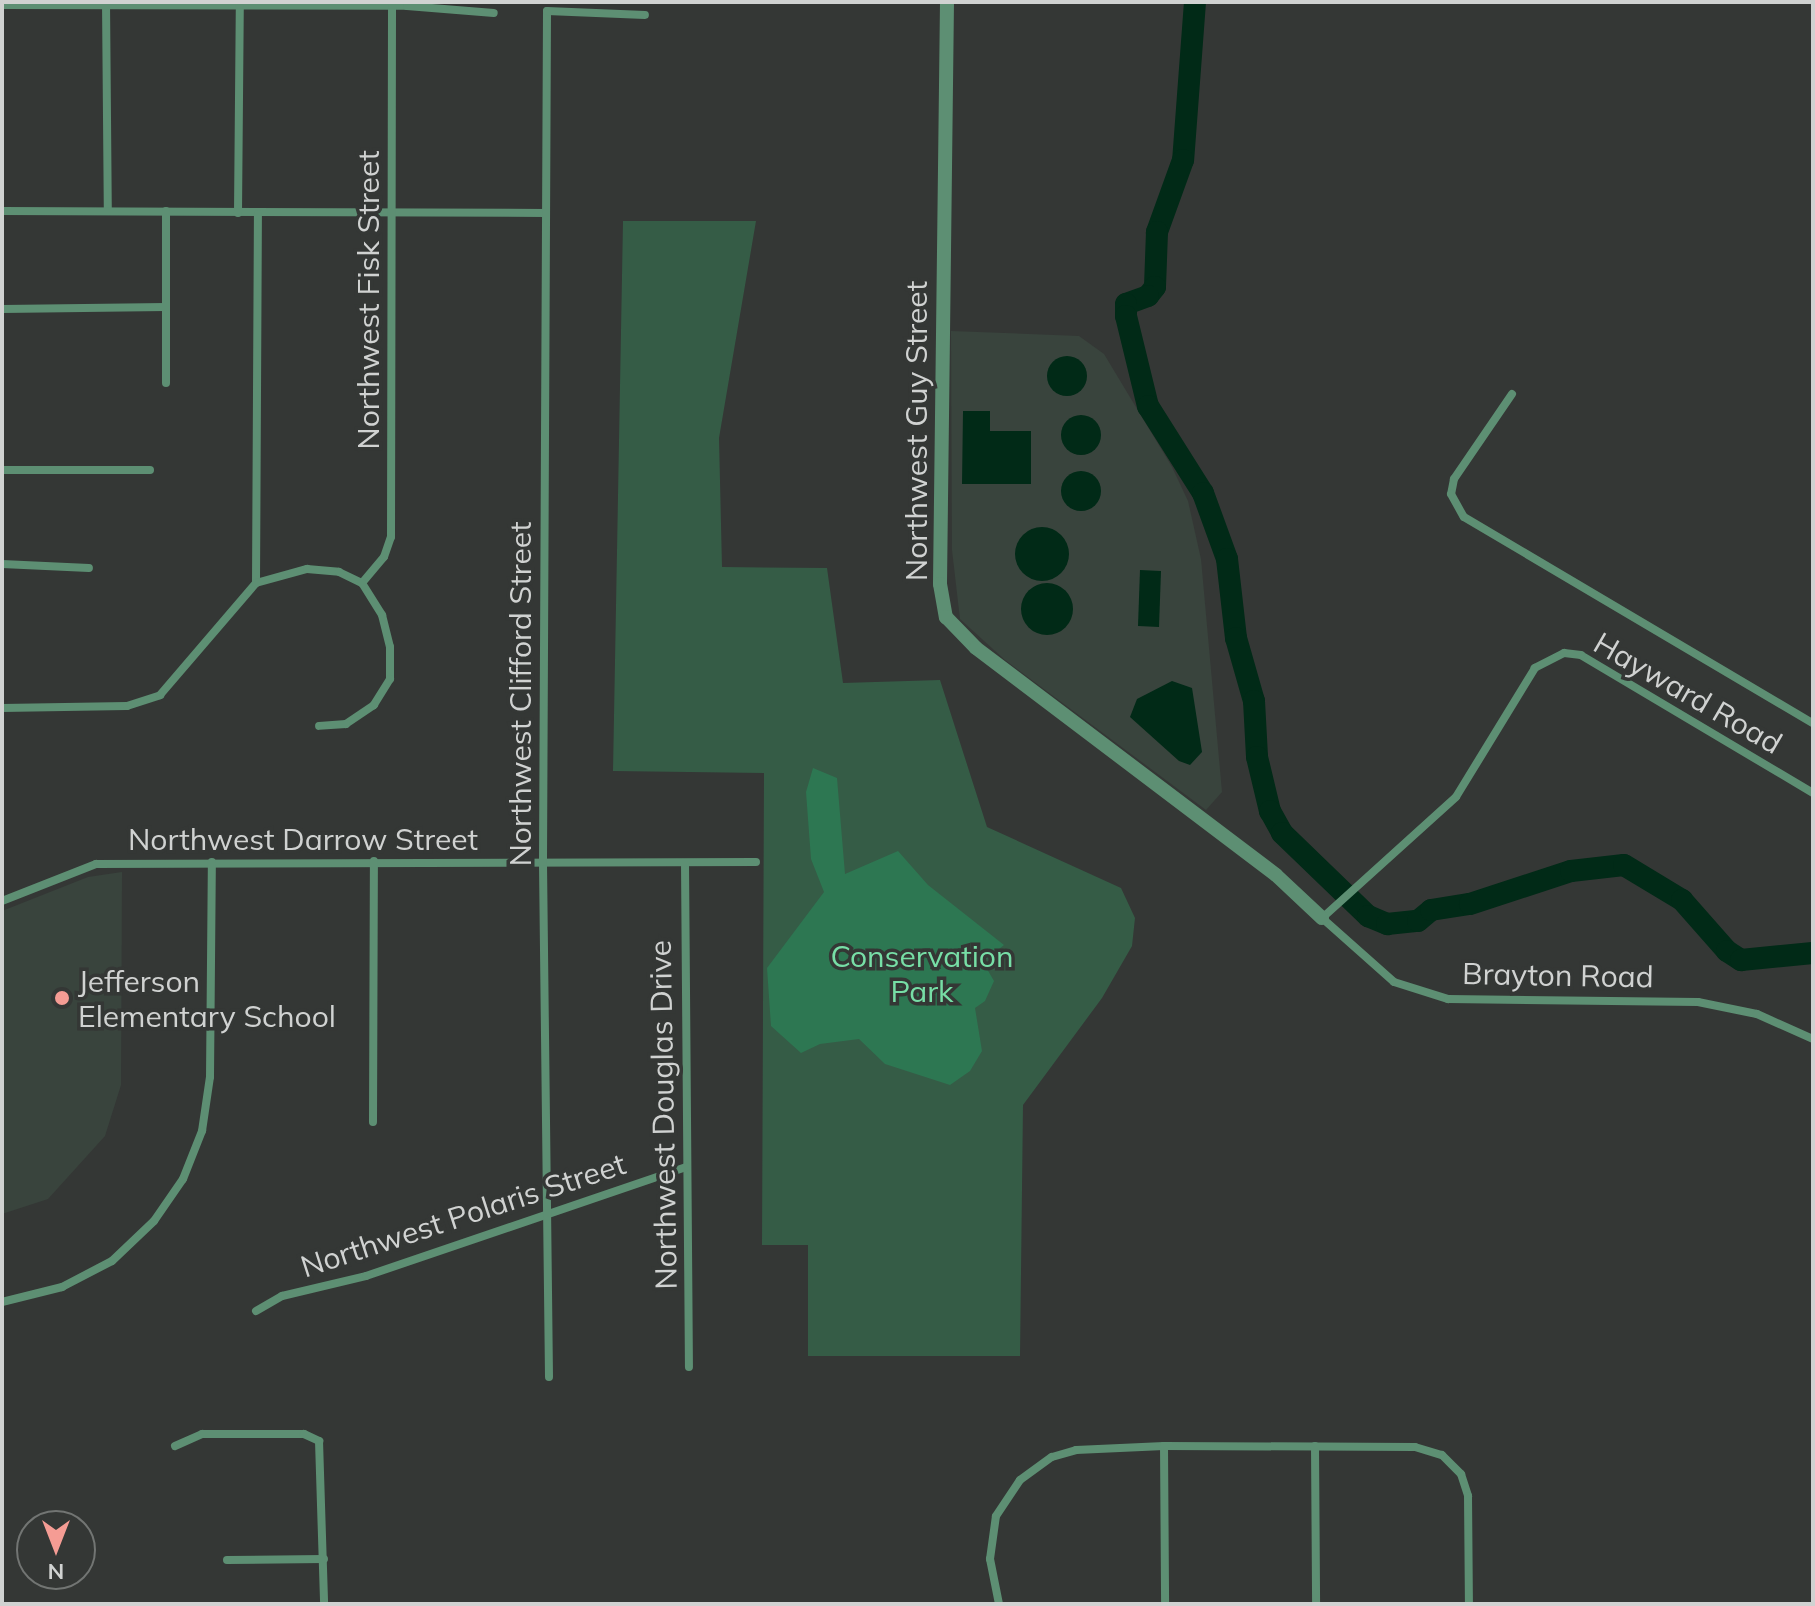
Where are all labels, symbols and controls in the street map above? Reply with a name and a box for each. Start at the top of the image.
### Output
street label: Northwest Fisk Street [350,150,386,450]
street label: Northwest Guy Street [898,281,934,581]
street label: Northwest Clifford Street [502,521,538,867]
street label: Hayward Road [1588,625,1788,761]
street label: Northwest Darrow Street [128,821,478,857]
park label: Conservation Park [830,938,1014,1008]
street label: Northwest Douglas Drive [642,940,684,1290]
street label: Brayton Road [1462,955,1654,995]
place label: Jefferson Elementary School [78,963,336,1034]
marker: Jefferson Elementary School [53,989,71,1007]
street label: Northwest Polaris Street [296,1145,630,1285]
north arrow [16,1510,96,1590]
text: N [48,1558,64,1586]

